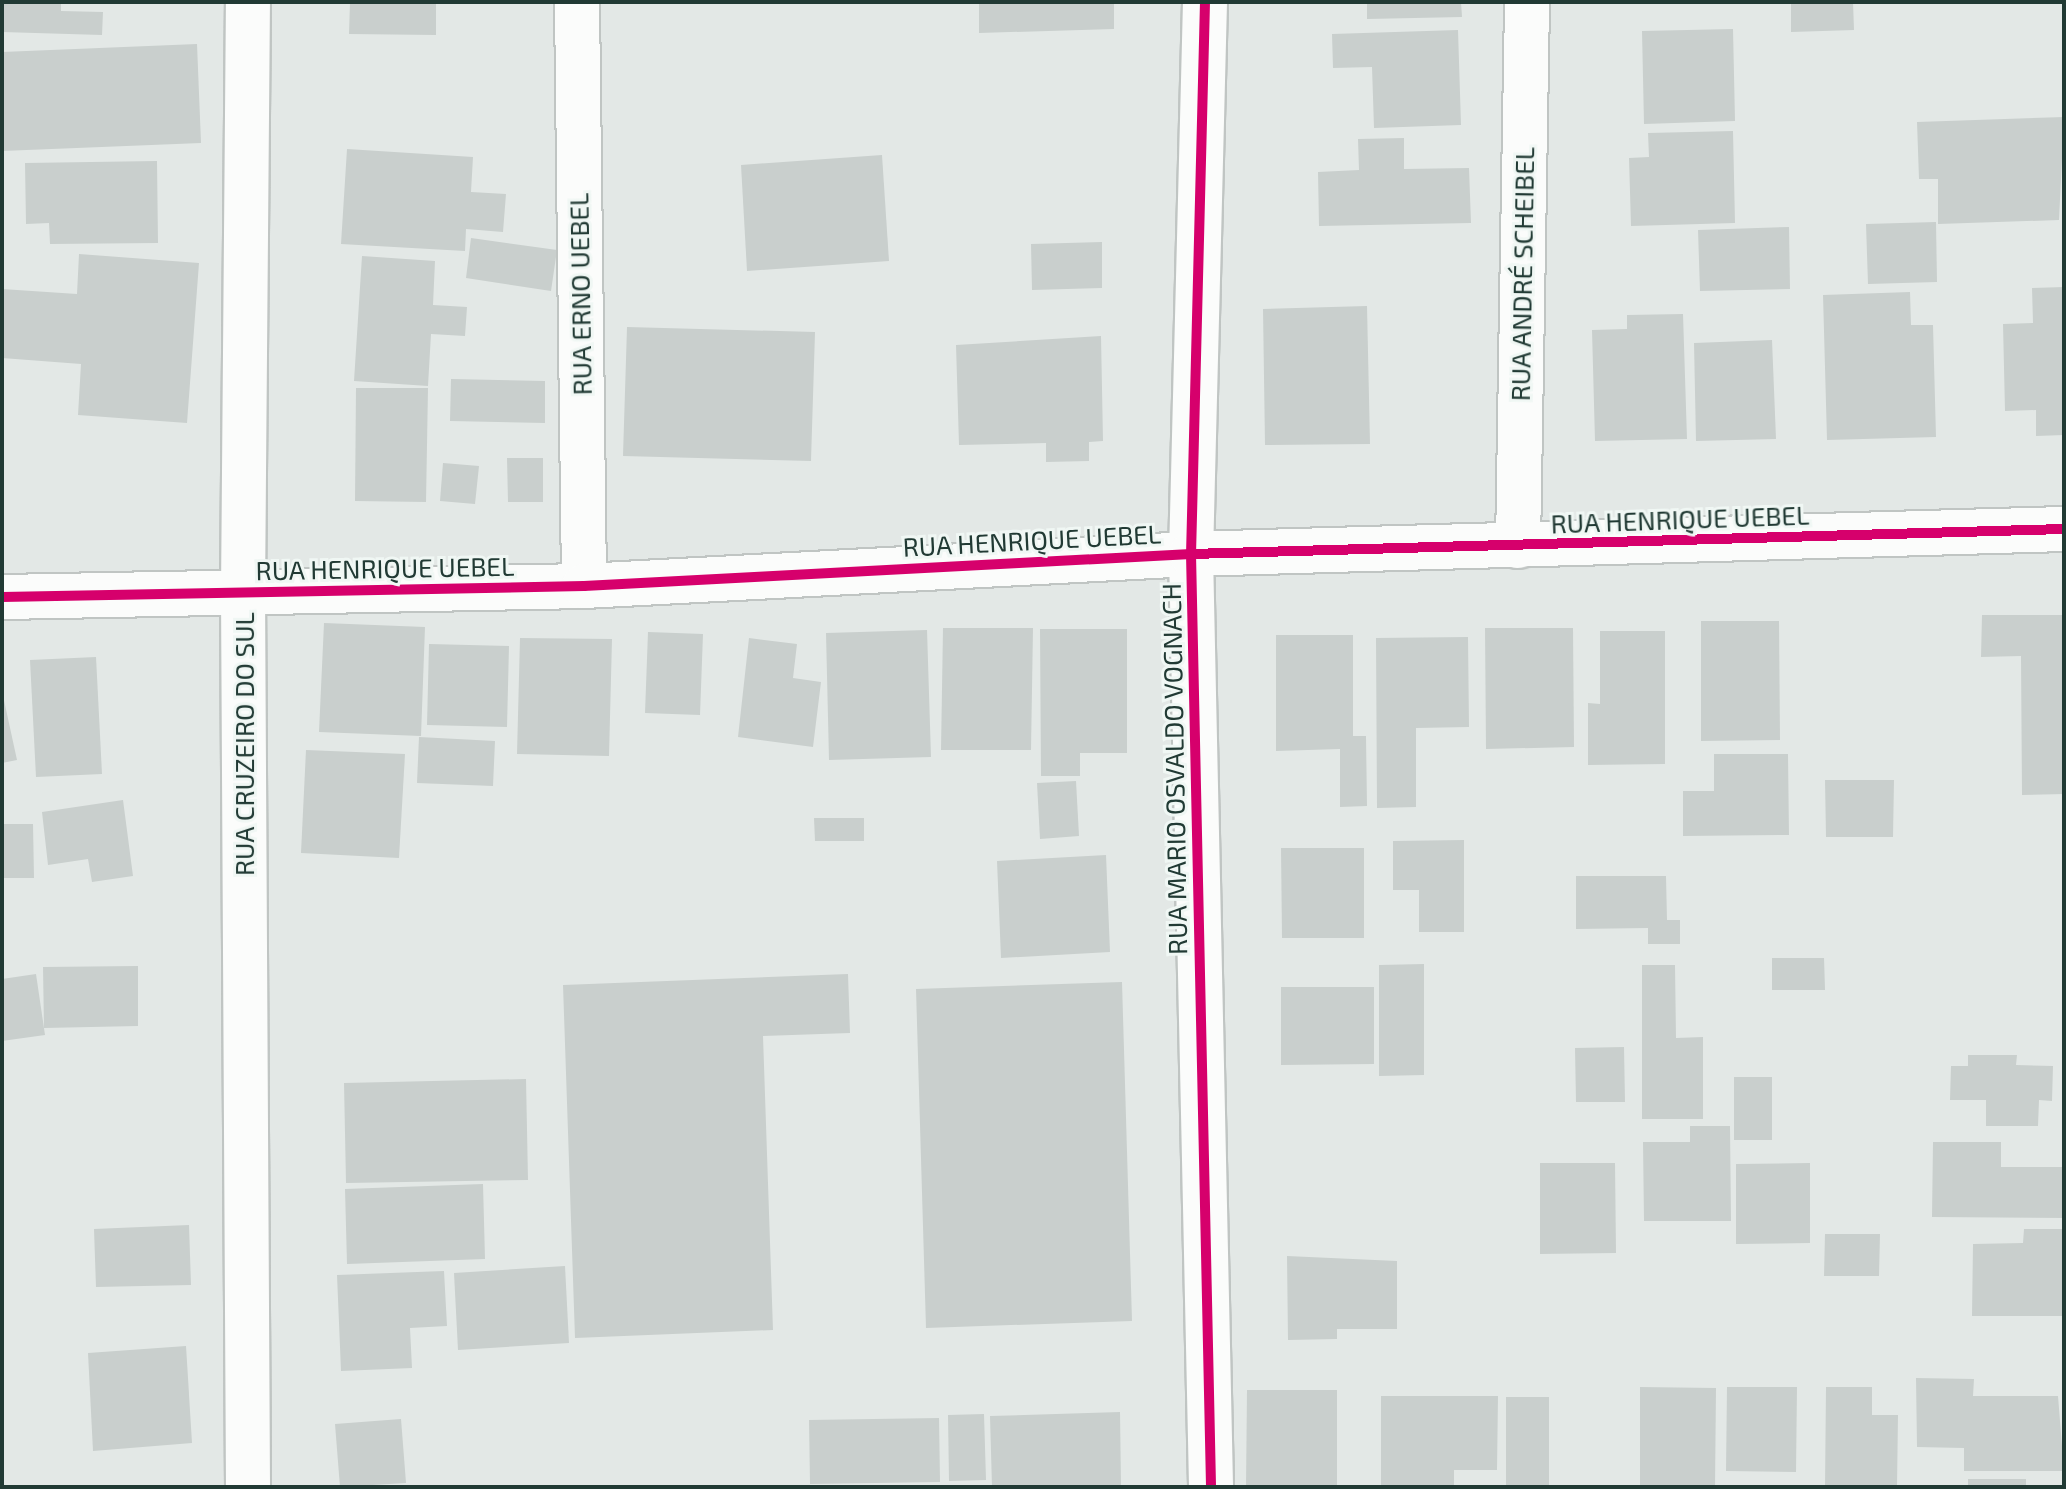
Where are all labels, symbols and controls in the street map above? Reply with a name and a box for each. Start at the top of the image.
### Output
street label: RUA ANDRÉ SCHEIBEL [1504,146,1540,402]
street label: RUA ERNO UEBEL [563,192,597,396]
street label: RUA HENRIQUE UEBEL [1550,499,1810,539]
street label: RUA HENRIQUE UEBEL [902,518,1162,562]
street label: RUA HENRIQUE UEBEL [255,550,515,586]
street label: RUA MARIO OSVALDO VOGNACH [1155,582,1193,956]
street label: RUA CRUZEIRO DO SUL [228,612,260,876]

